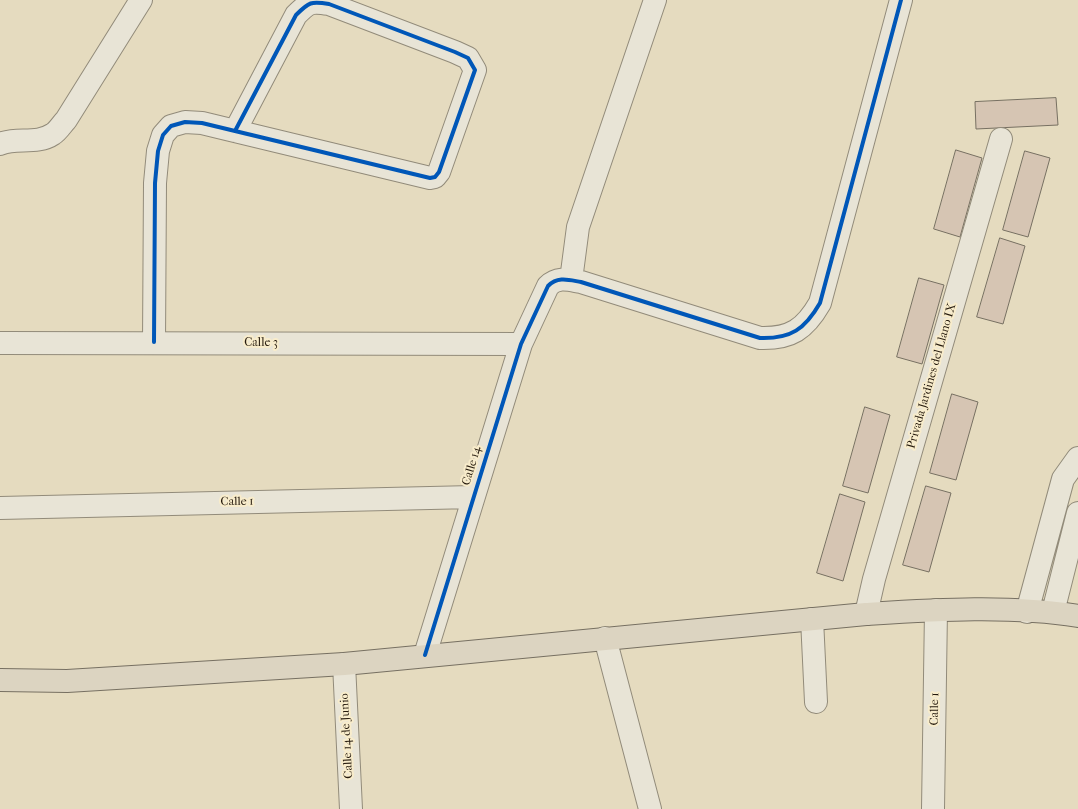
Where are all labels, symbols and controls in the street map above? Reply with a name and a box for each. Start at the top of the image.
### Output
street label: Privada Jardines del Llano IX [904,302,960,450]
street label: Calle 3 [244,336,278,350]
street label: Calle 14 [459,445,485,487]
street label: Calle 1 [220,495,254,509]
street label: Calle 1 [928,692,942,726]
street label: Calle 14 de Junio [338,693,356,779]

